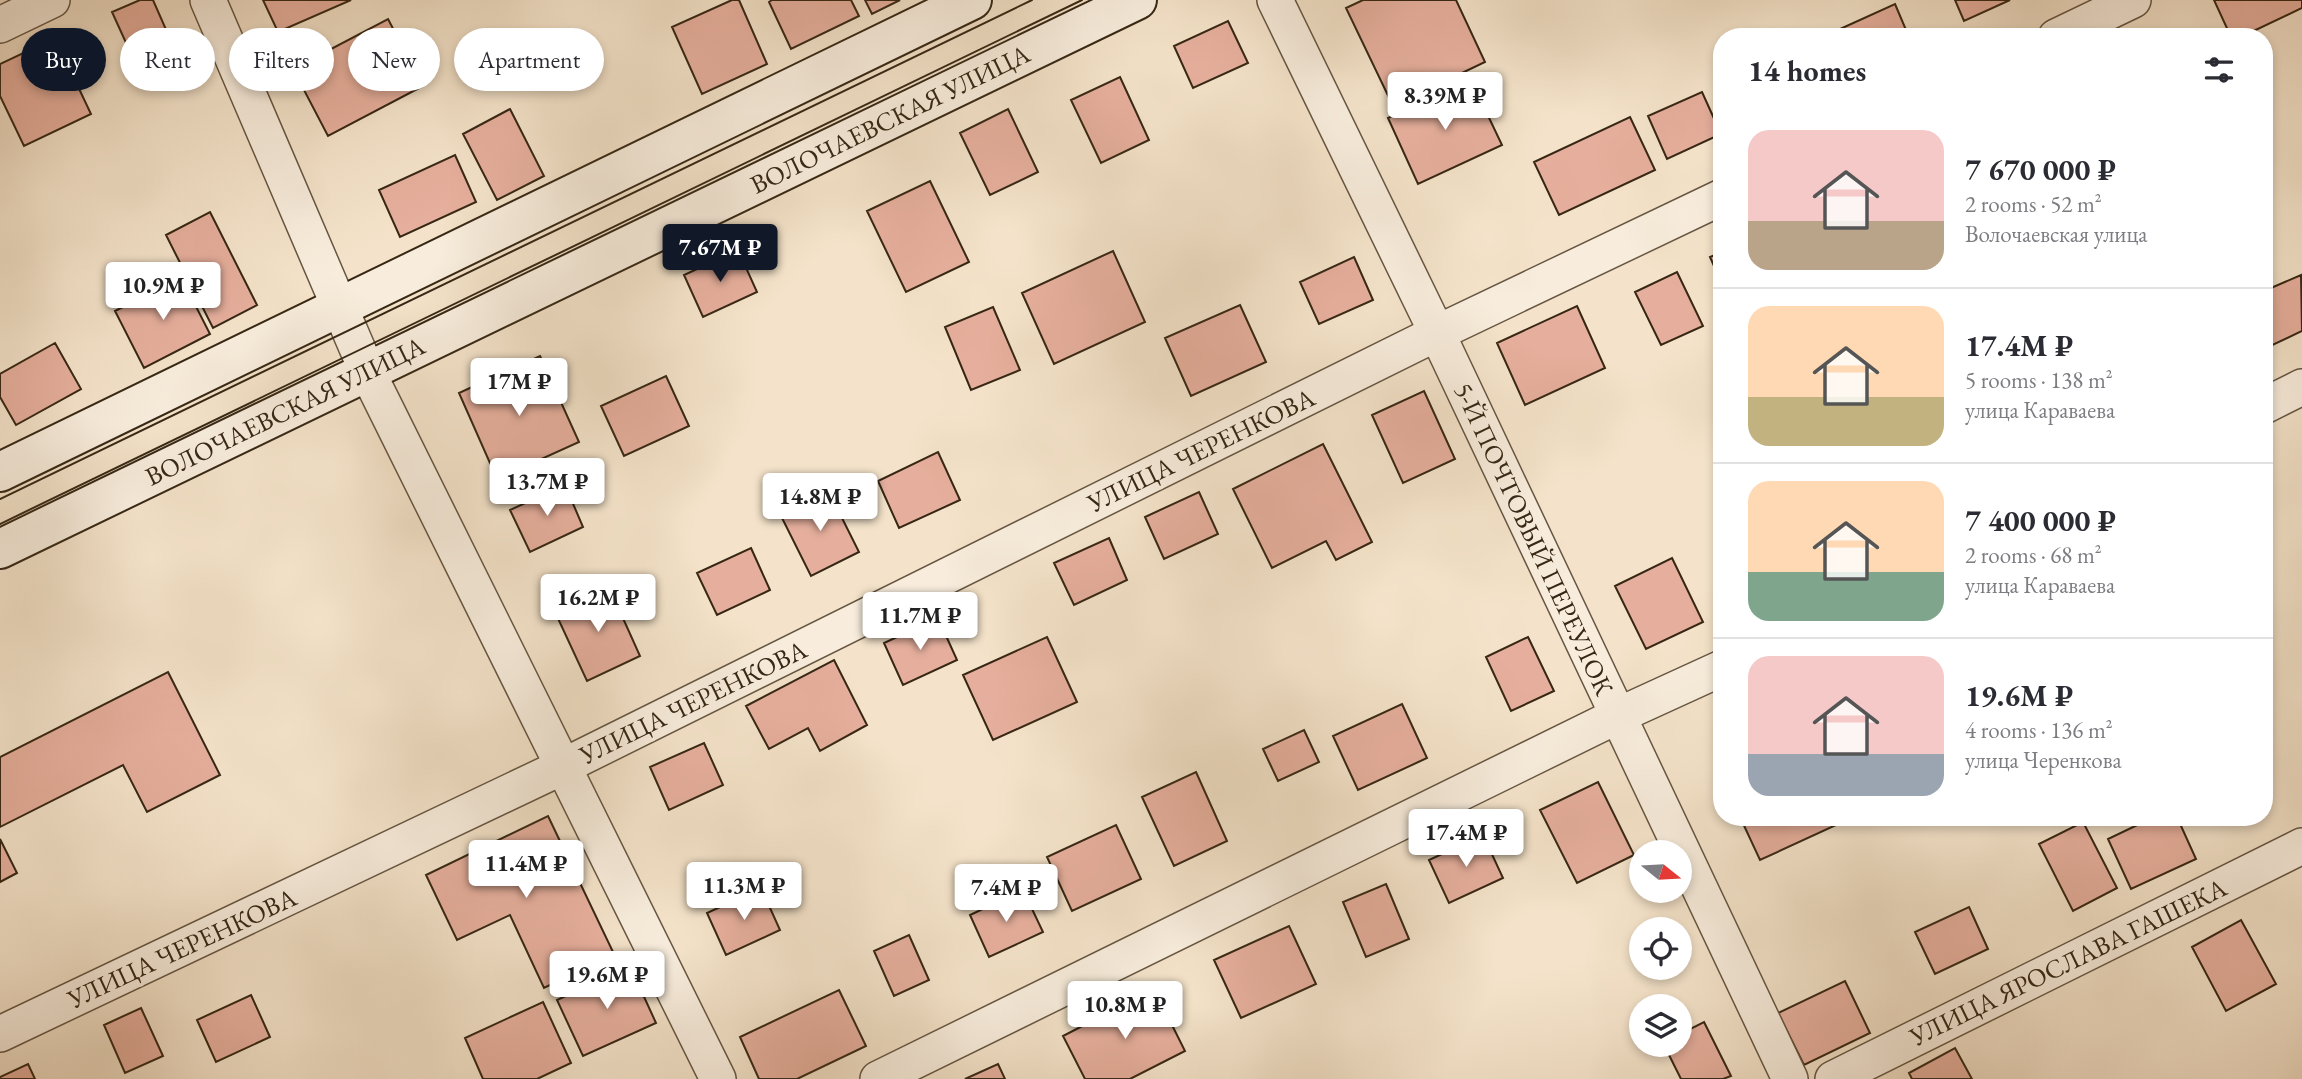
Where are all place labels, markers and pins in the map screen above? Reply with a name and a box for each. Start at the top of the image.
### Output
pin: 8.39M ₽ [1380,72,1510,132]
pin: 7.67M ₽ [655,224,785,284]
pin: 10.9M ₽ [98,262,228,322]
pin: 17M ₽ [470,358,568,418]
pin: 13.7M ₽ [482,458,612,518]
pin: 14.8M ₽ [755,474,885,533]
pin: 16.2M ₽ [533,574,663,634]
pin: 11.7M ₽ [855,592,985,652]
pin: 17.4M ₽ [1401,810,1531,869]
pin: 11.4M ₽ [461,841,591,900]
pin: 11.3M ₽ [679,862,809,922]
pin: 7.4M ₽ [949,864,1063,924]
pin: 19.6M ₽ [542,951,672,1011]
pin: 10.8M ₽ [1060,982,1190,1041]

